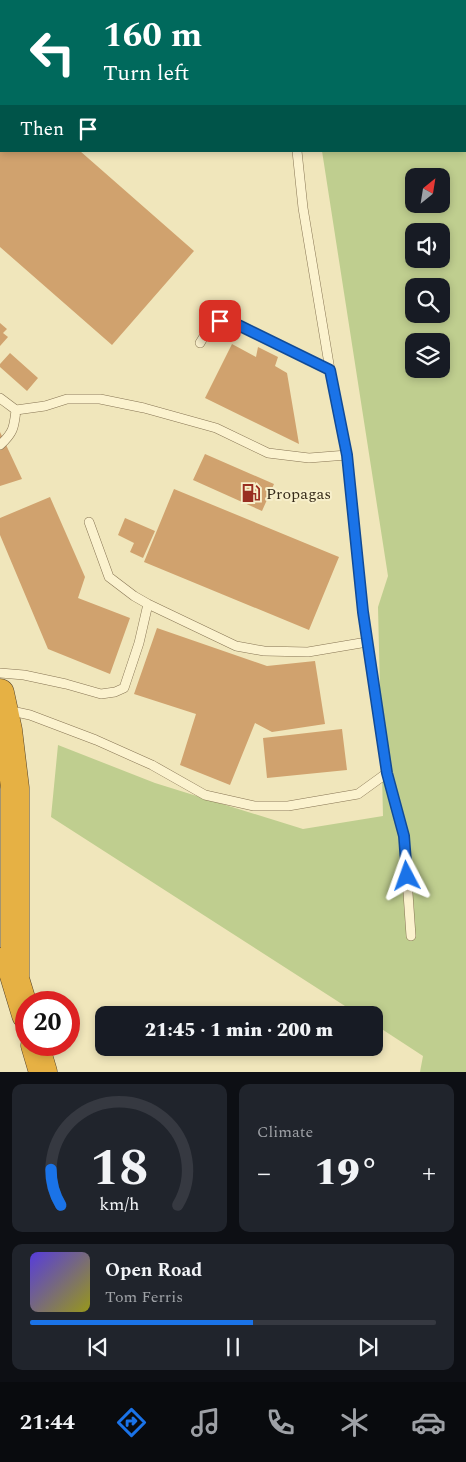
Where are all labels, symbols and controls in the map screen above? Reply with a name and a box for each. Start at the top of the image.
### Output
text: 160 m [103,9,202,62]
icon: left [20,20,85,85]
text: Turn left [103,57,189,90]
text: Then [20,115,64,144]
icon: arrive [74,115,102,143]
north arrow [405,168,450,212]
map controls [405,168,450,378]
button: sound [405,223,450,268]
button: search [405,278,450,323]
pin [199,300,241,342]
icon: arrive [206,307,234,335]
button: layers [405,333,450,378]
fuel station icon: Propagas [240,482,262,504]
place label: Propagas [266,482,331,506]
position arrow [380,849,432,901]
speed limit sign: 20 [15,991,80,1056]
text: 21:45 · 1 min · 200 m [145,1016,333,1045]
text: Climate [257,1120,313,1144]
text: 18 [90,1129,149,1208]
text: 19° [314,1144,379,1202]
text: − [257,1152,271,1195]
text: + [422,1152,436,1195]
text: km/h [99,1191,140,1218]
text: Open Road [105,1256,202,1285]
text: Tom Ferris [105,1285,183,1309]
icon: previous [84,1333,112,1361]
icon: pause [219,1333,247,1361]
icon: next [354,1333,382,1361]
icon: directions [114,1405,149,1440]
icon: music [188,1405,223,1440]
icon: phone [263,1405,298,1440]
icon: climate [337,1405,372,1440]
icon: car [411,1405,446,1440]
text: 21:44 [20,1406,75,1439]

